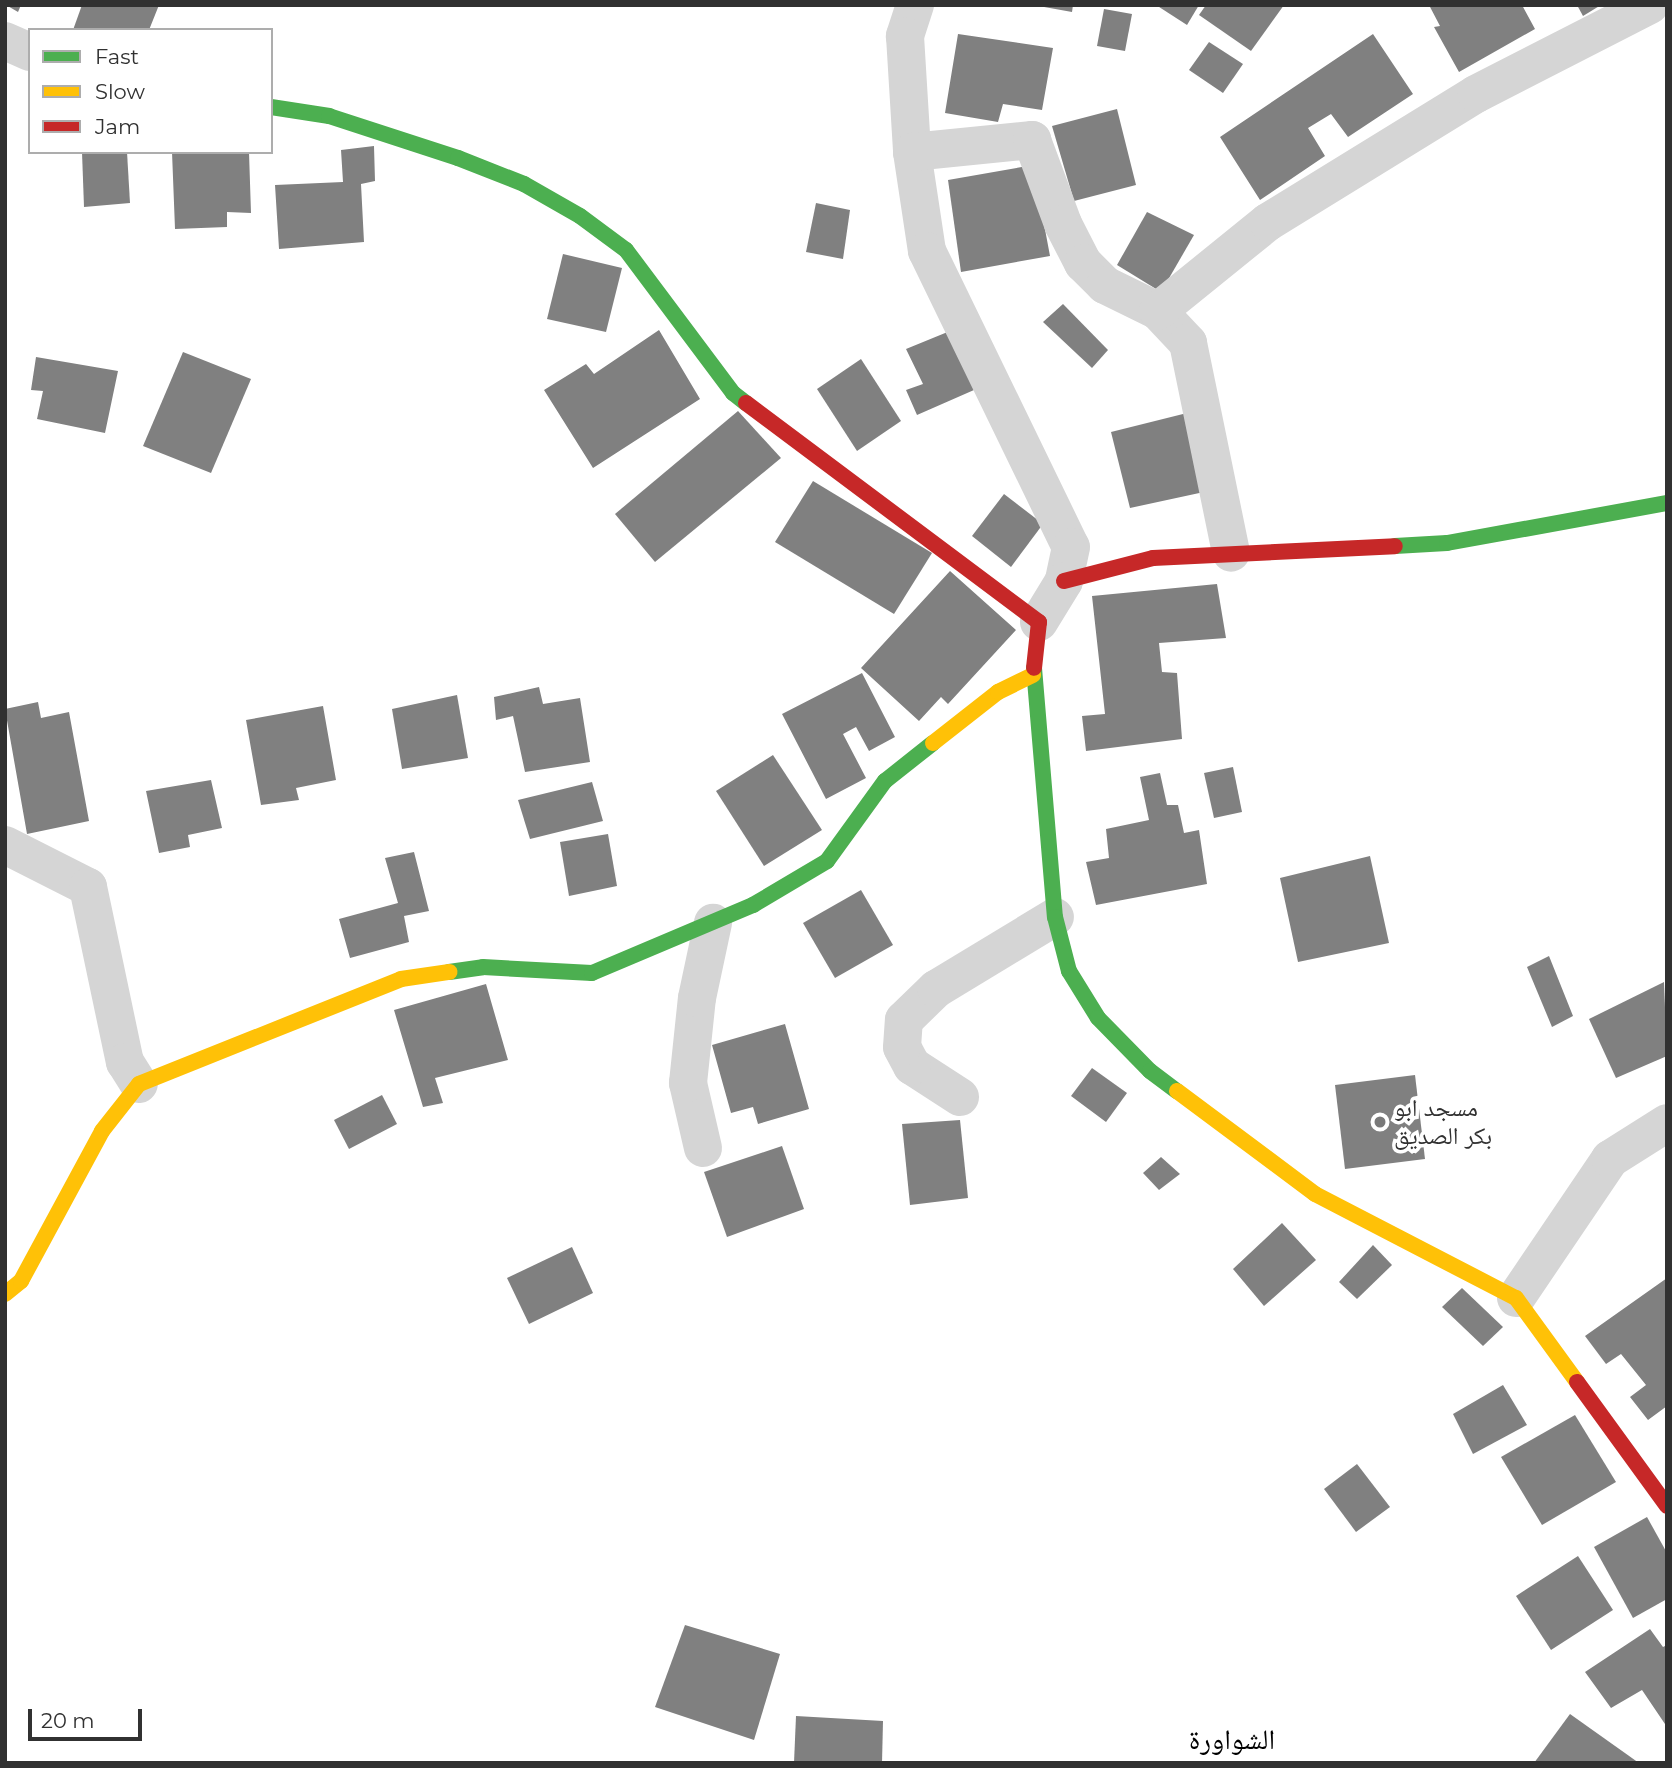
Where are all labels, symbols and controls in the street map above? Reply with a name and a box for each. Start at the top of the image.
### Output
legend [28,28,273,154]
text: Fast [95,44,139,69]
text: Slow [95,79,145,104]
text: Jam [95,114,140,139]
place label: مسجد ابو بكر الصديق [1394,1094,1492,1150]
marker: مسجد ابو بكر الصديق [1372,1114,1388,1130]
scale bar [32,1694,145,1738]
text: 20 m [41,1708,95,1733]
district label: الشواورة [1189,1722,1275,1756]

